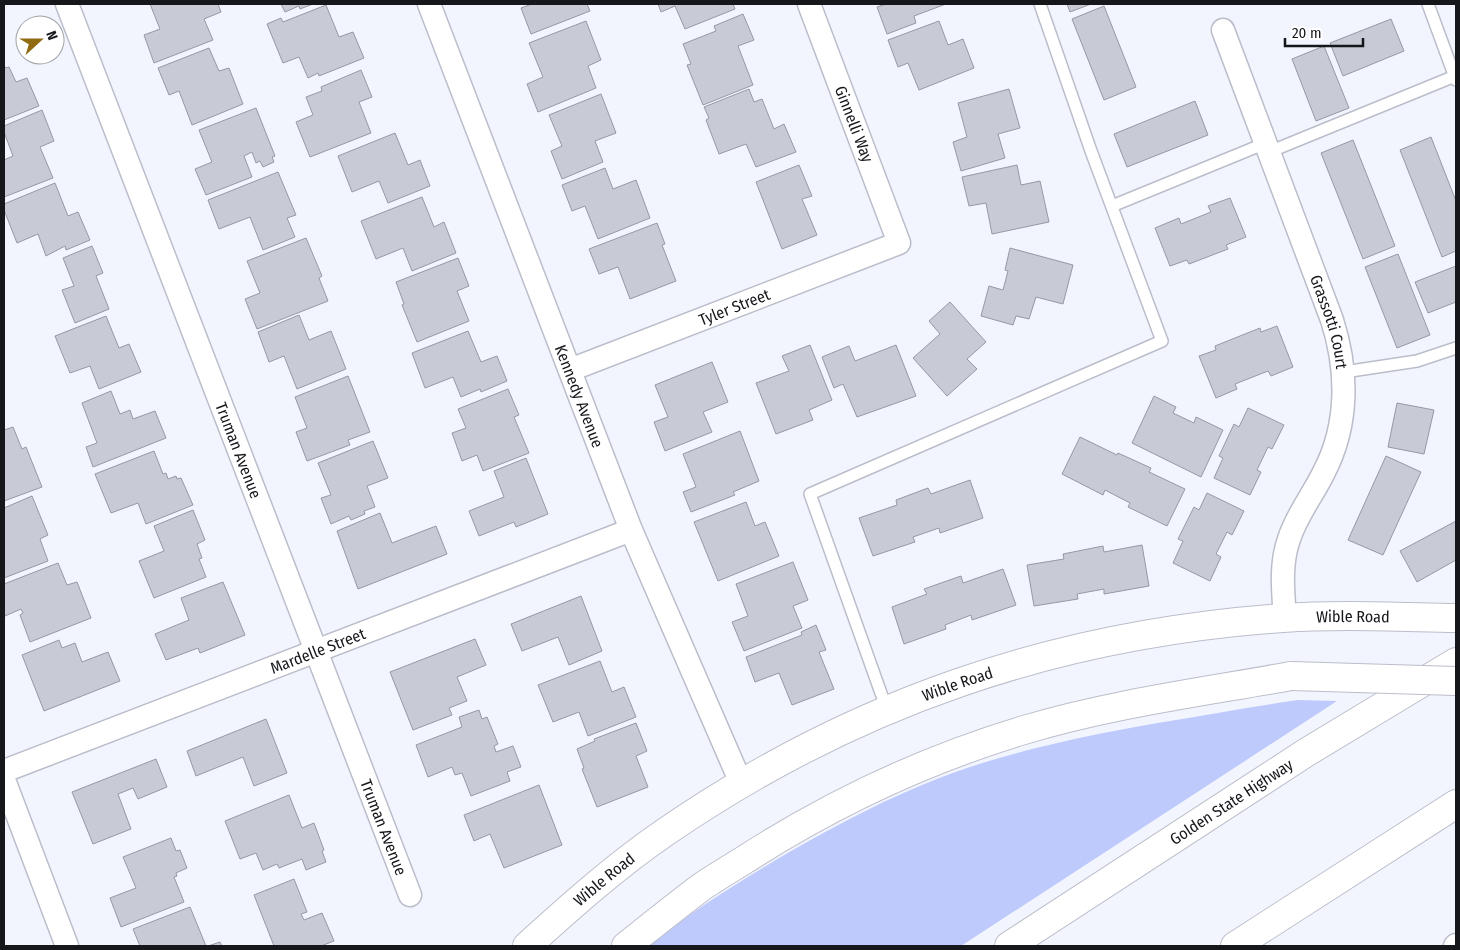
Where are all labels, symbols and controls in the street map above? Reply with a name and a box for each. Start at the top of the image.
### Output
north arrow [15,15,65,65]
scale bar [1285,15,1362,47]
text: 20 m [1292,24,1322,42]
text: N [42,29,61,42]
street label: Ginnelli Way [831,83,878,166]
street label: Grassotti Court [1306,272,1352,371]
street label: Tyler Street [696,284,773,329]
street label: Kennedy Avenue [551,342,608,450]
street label: Truman Avenue [212,399,266,501]
street label: Wible Road [1316,606,1390,626]
street label: Mardelle Street [267,623,369,677]
street label: Wible Road [919,663,995,705]
street label: Golden State Highway [1166,754,1297,848]
street label: Truman Avenue [357,776,411,878]
street label: Wible Road [569,848,638,910]

